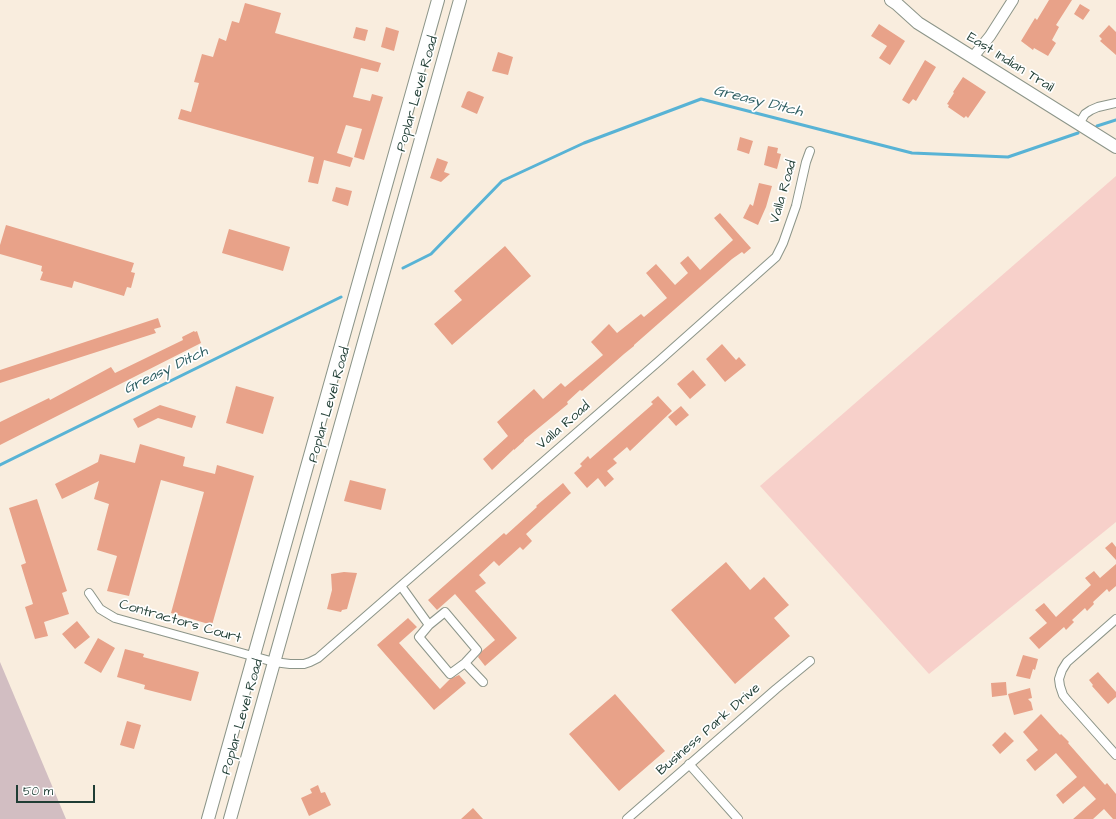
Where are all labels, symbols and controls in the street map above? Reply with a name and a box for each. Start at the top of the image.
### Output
street label: East Indian Trail [963,29,1057,97]
street label: Poplar Level Road [393,34,443,154]
water label: Greasy Ditch [712,82,804,122]
street label: Valla Road [767,158,801,226]
water label: Greasy Ditch [121,343,211,399]
street label: Poplar Level Road [305,345,355,465]
street label: Valla Road [534,398,594,454]
street label: Contractors Court [117,597,243,647]
street label: Poplar Level Road [218,657,268,777]
street label: Business Park Drive [654,680,764,780]
scale bar [18,777,97,803]
text: 50 m [23,783,53,800]

